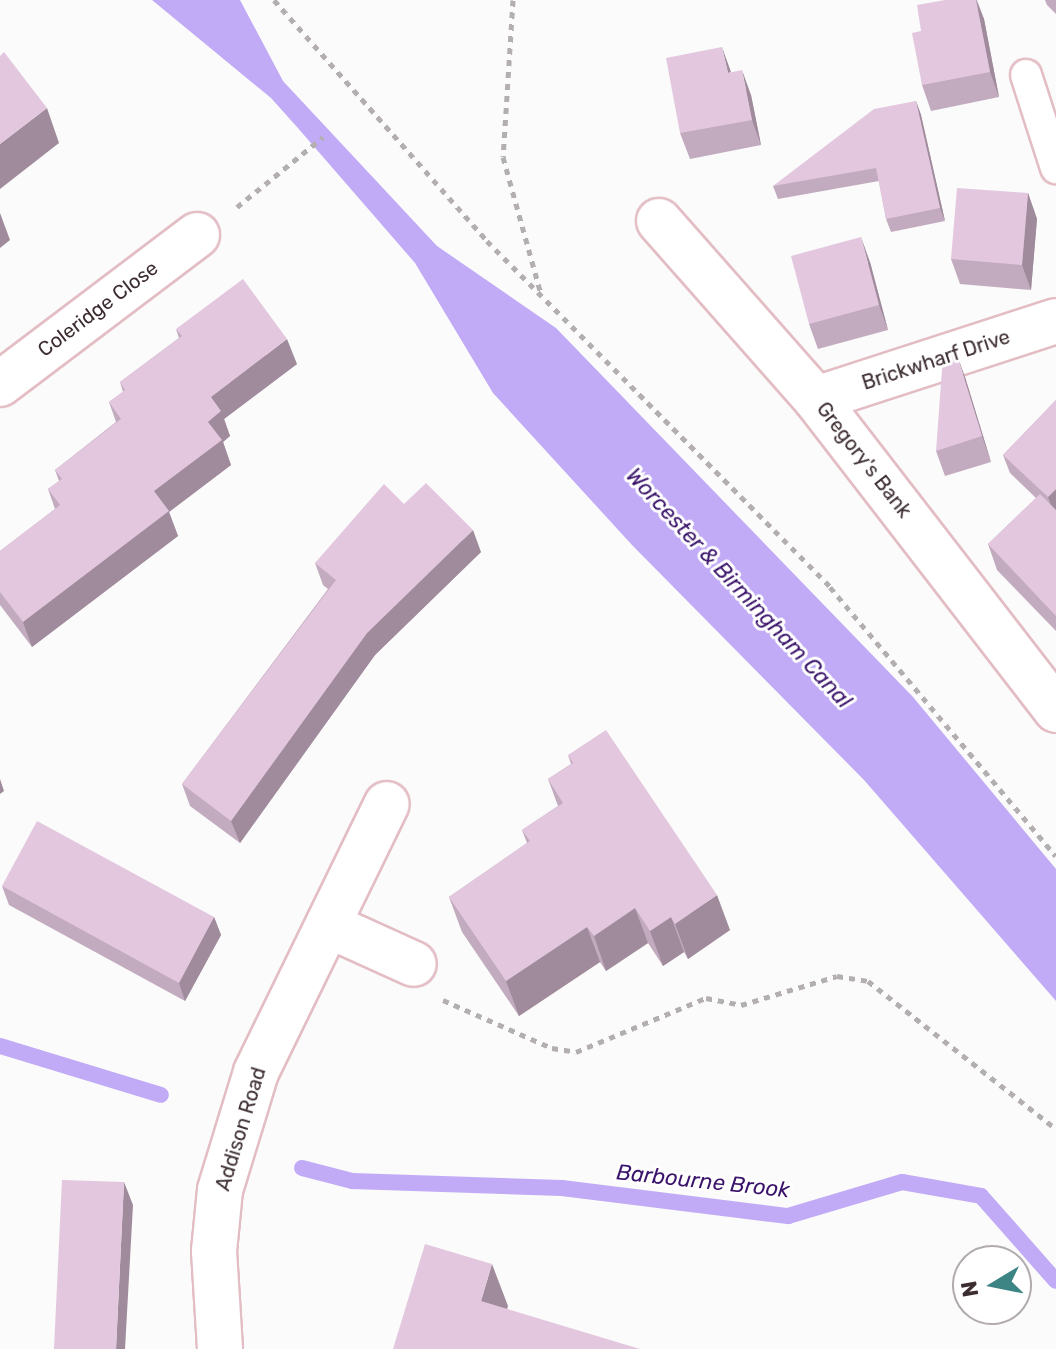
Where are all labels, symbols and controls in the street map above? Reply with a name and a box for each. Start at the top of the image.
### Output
street label: Coleridge Close [33,256,163,362]
street label: Brickwharf Drive [859,325,1013,395]
street label: Gregory's Bank [811,397,917,523]
water label: Worcester & Birmingham Canal [620,462,858,714]
street label: Addison Road [211,1064,271,1194]
water label: Barbourne Brook [615,1159,791,1203]
north arrow [952,1245,1032,1325]
text: N [955,1279,985,1299]

